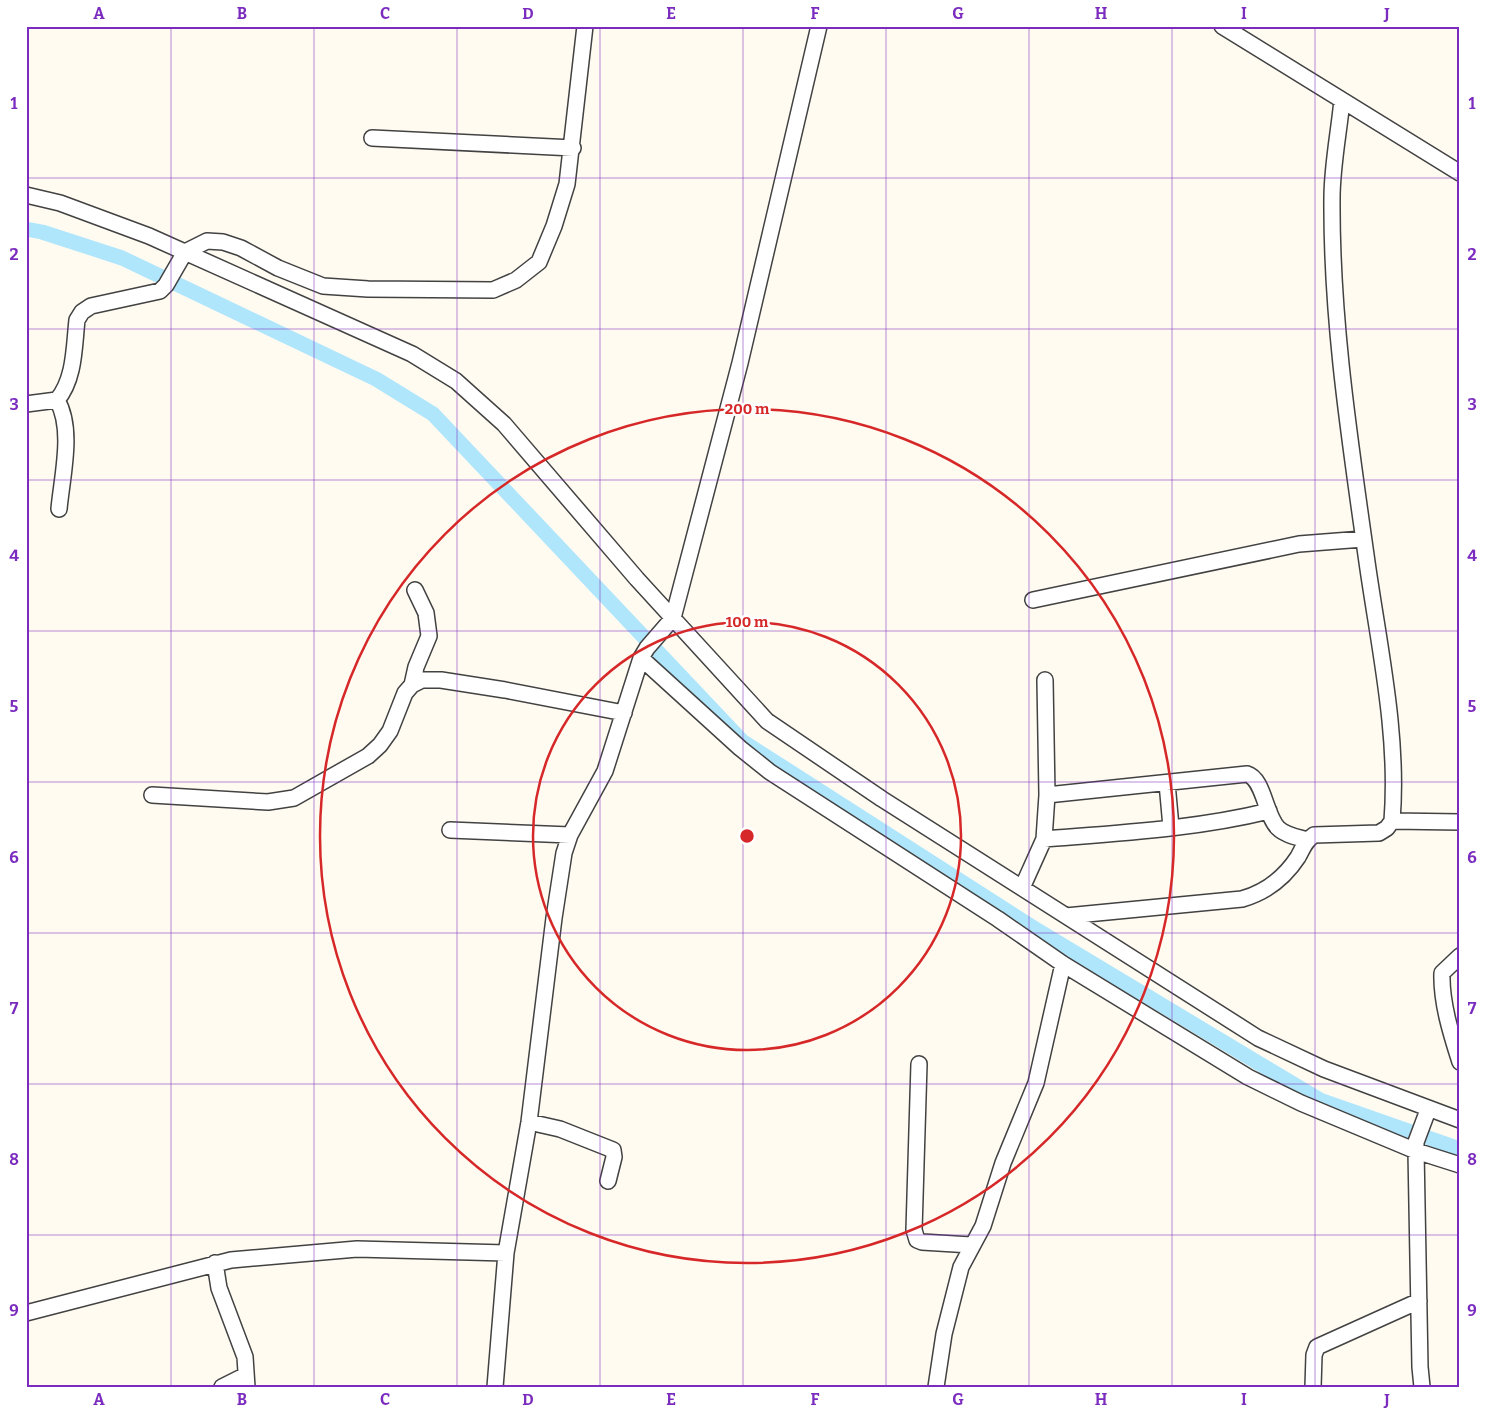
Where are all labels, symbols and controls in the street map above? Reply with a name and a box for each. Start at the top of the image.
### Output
text: A [93,4,105,23]
text: B [237,4,247,23]
text: C [380,4,390,23]
text: D [522,4,534,23]
text: E [666,4,676,23]
text: F [811,4,820,23]
text: G [952,4,964,23]
text: H [1095,4,1108,23]
text: I [1241,4,1247,23]
text: J [1383,4,1390,23]
text: 1 [11,94,18,113]
text: 1 [1469,94,1476,113]
text: 2 [9,245,19,264]
text: 2 [1467,245,1477,264]
text: 3 [9,395,19,414]
text: 3 [1467,395,1477,414]
text: 200 m [725,400,770,418]
text: 4 [9,546,19,565]
text: 4 [1467,546,1477,565]
text: 100 m [726,613,769,631]
text: 5 [10,697,19,716]
text: 5 [1468,697,1477,716]
centre of rings [738,827,756,845]
text: 6 [9,848,19,867]
text: 6 [1467,848,1477,867]
text: 7 [10,999,19,1018]
text: 7 [1468,999,1477,1018]
text: 8 [9,1150,19,1169]
text: 8 [1467,1150,1477,1169]
text: 9 [9,1301,19,1320]
text: 9 [1467,1301,1477,1320]
text: A [93,1390,105,1409]
text: B [237,1390,247,1409]
text: C [380,1390,390,1409]
text: D [522,1390,534,1409]
text: E [666,1390,676,1409]
text: F [811,1390,820,1409]
text: G [952,1390,964,1409]
text: H [1095,1390,1108,1409]
text: I [1241,1390,1247,1409]
text: J [1383,1390,1390,1409]

